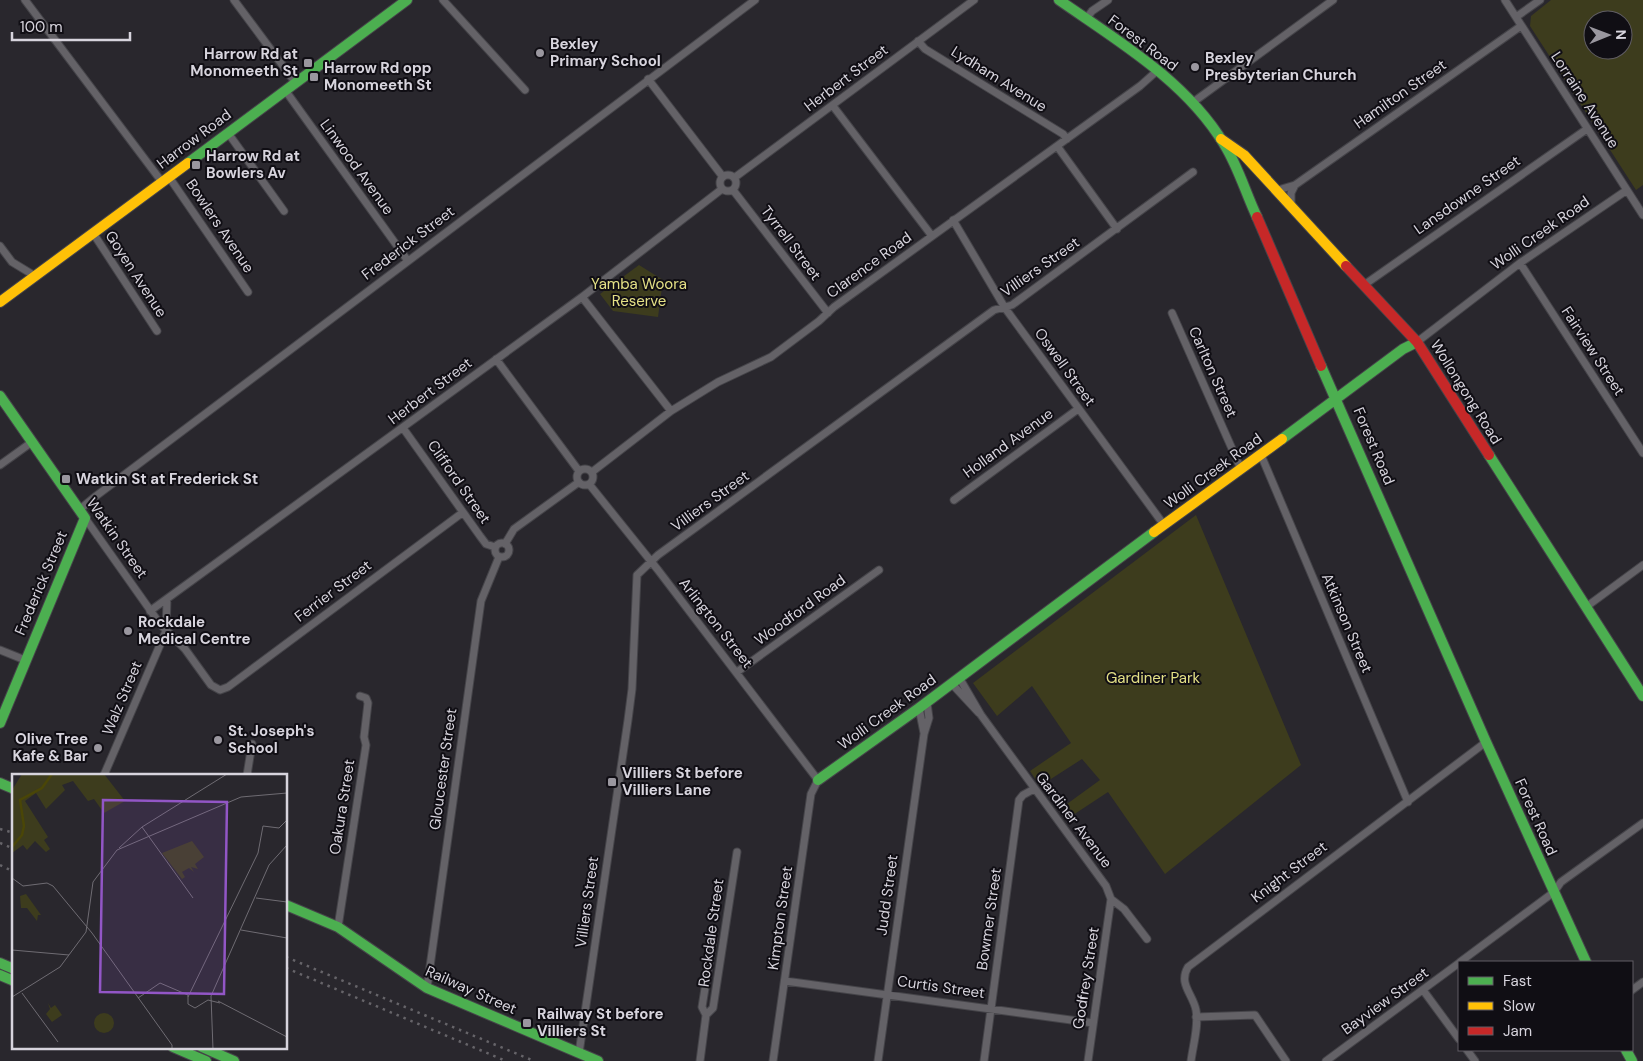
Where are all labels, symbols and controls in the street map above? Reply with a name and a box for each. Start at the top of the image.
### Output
scale bar [12,10,130,42]
street label: Forest Road [1104,10,1182,76]
north arrow [1583,10,1633,60]
text: 100 m [20,17,63,37]
text: N [1612,30,1630,40]
place label: Bexley Primary School [550,34,661,71]
street label: Herbert Street [800,40,892,116]
street label: Lydham Avenue [947,42,1051,116]
place label: Harrow Rd at Monomeeth St [190,44,298,81]
marker: Bexley Primary School [534,47,546,59]
place label: Bexley Presbyterian Church [1205,48,1357,85]
street label: Lorraine Avenue [1546,48,1624,152]
street label: Hamilton Street [1350,55,1450,133]
marker: Harrow Rd at Monomeeth St [302,57,314,69]
place label: Harrow Rd opp Monomeeth St [324,58,432,95]
marker: Bexley Presbyterian Church [1189,61,1201,73]
marker: Harrow Rd opp Monomeeth St [308,71,320,83]
street label: Harrow Road [153,104,235,174]
street label: Linwood Avenue [316,115,398,219]
place label: Harrow Rd at Bowlers Av [206,146,300,183]
street label: Lansdowne Street [1410,151,1524,239]
marker: Harrow Rd at Bowlers Av [190,159,202,171]
street label: Bowlers Avenue [181,175,259,277]
street label: Wolli Creek Road [1487,191,1593,275]
street label: Frederick Street [357,201,459,285]
street label: Tyrrell Street [756,202,826,284]
street label: Goyen Avenue [101,227,171,321]
street label: Clarence Road [822,227,916,303]
street label: Villiers Street [997,232,1084,302]
park label: Yamba Woora Reserve [591,274,687,311]
street label: Fairview Street [1557,303,1629,400]
street label: Carlton Street [1184,323,1242,421]
street label: Oswell Street [1030,324,1100,410]
street label: Wollongong Road [1426,336,1506,448]
street label: Herbert Street [384,353,476,429]
street label: Holland Avenue [959,403,1057,483]
street label: Forest Road [1349,404,1399,488]
street label: Wolli Creek Road [1160,429,1266,513]
street label: Clifford Street [423,436,495,528]
street label: Villiers Street [667,466,753,536]
place label: Watkin St at Frederick St [76,469,258,489]
marker: Watkin St at Frederick St [60,473,72,485]
street label: Watkin Street [82,494,152,582]
street label: Frederick Street [10,528,72,638]
street label: Ferrier Street [290,555,376,627]
street label: Woodford Road [750,570,850,650]
street label: Atkinson Street [1317,570,1377,676]
street label: Arlington Street [675,574,758,672]
place label: Rockdale Medical Centre [138,612,251,649]
marker: Rockdale Medical Centre [122,625,134,637]
street label: Walz Street [97,658,147,738]
park label: Gardiner Park [1106,668,1200,688]
street label: Wolli Creek Road [834,670,940,754]
street label: Gloucester Street [425,707,461,831]
place label: St. Joseph's School [228,721,314,758]
place label: Olive Tree Kafe & Bar [12,729,88,766]
marker: St. Joseph's School [212,734,224,746]
marker: Olive Tree Kafe & Bar [92,742,104,754]
street label: Oakura Street [325,758,359,856]
place label: Villiers St before Villiers Lane [622,763,743,800]
street label: Gardiner Avenue [1031,768,1117,872]
inset map [12,774,288,1048]
street label: Forest Road [1510,775,1562,859]
marker: Villiers St before Villiers Lane [606,776,618,788]
street label: Knight Street [1247,837,1331,907]
street label: Judd Street [871,853,903,937]
street label: Villiers Street [571,855,603,949]
street label: Kimpton Street [763,865,797,971]
street label: Bowmer Street [972,866,1006,971]
street label: Rockdale Street [694,878,728,988]
street label: Godfrey Street [1068,925,1104,1030]
street label: Railway Street [422,961,520,1019]
legend [1458,961,1633,1051]
street label: Bayview Street [1337,963,1433,1039]
street label: Curtis Street [896,971,986,1003]
text: Fast [1503,971,1532,991]
text: Slow [1503,996,1536,1016]
place label: Railway St before Villiers St [537,1004,663,1041]
marker: Railway St before Villiers St [521,1017,533,1029]
text: Jam [1503,1021,1532,1041]

